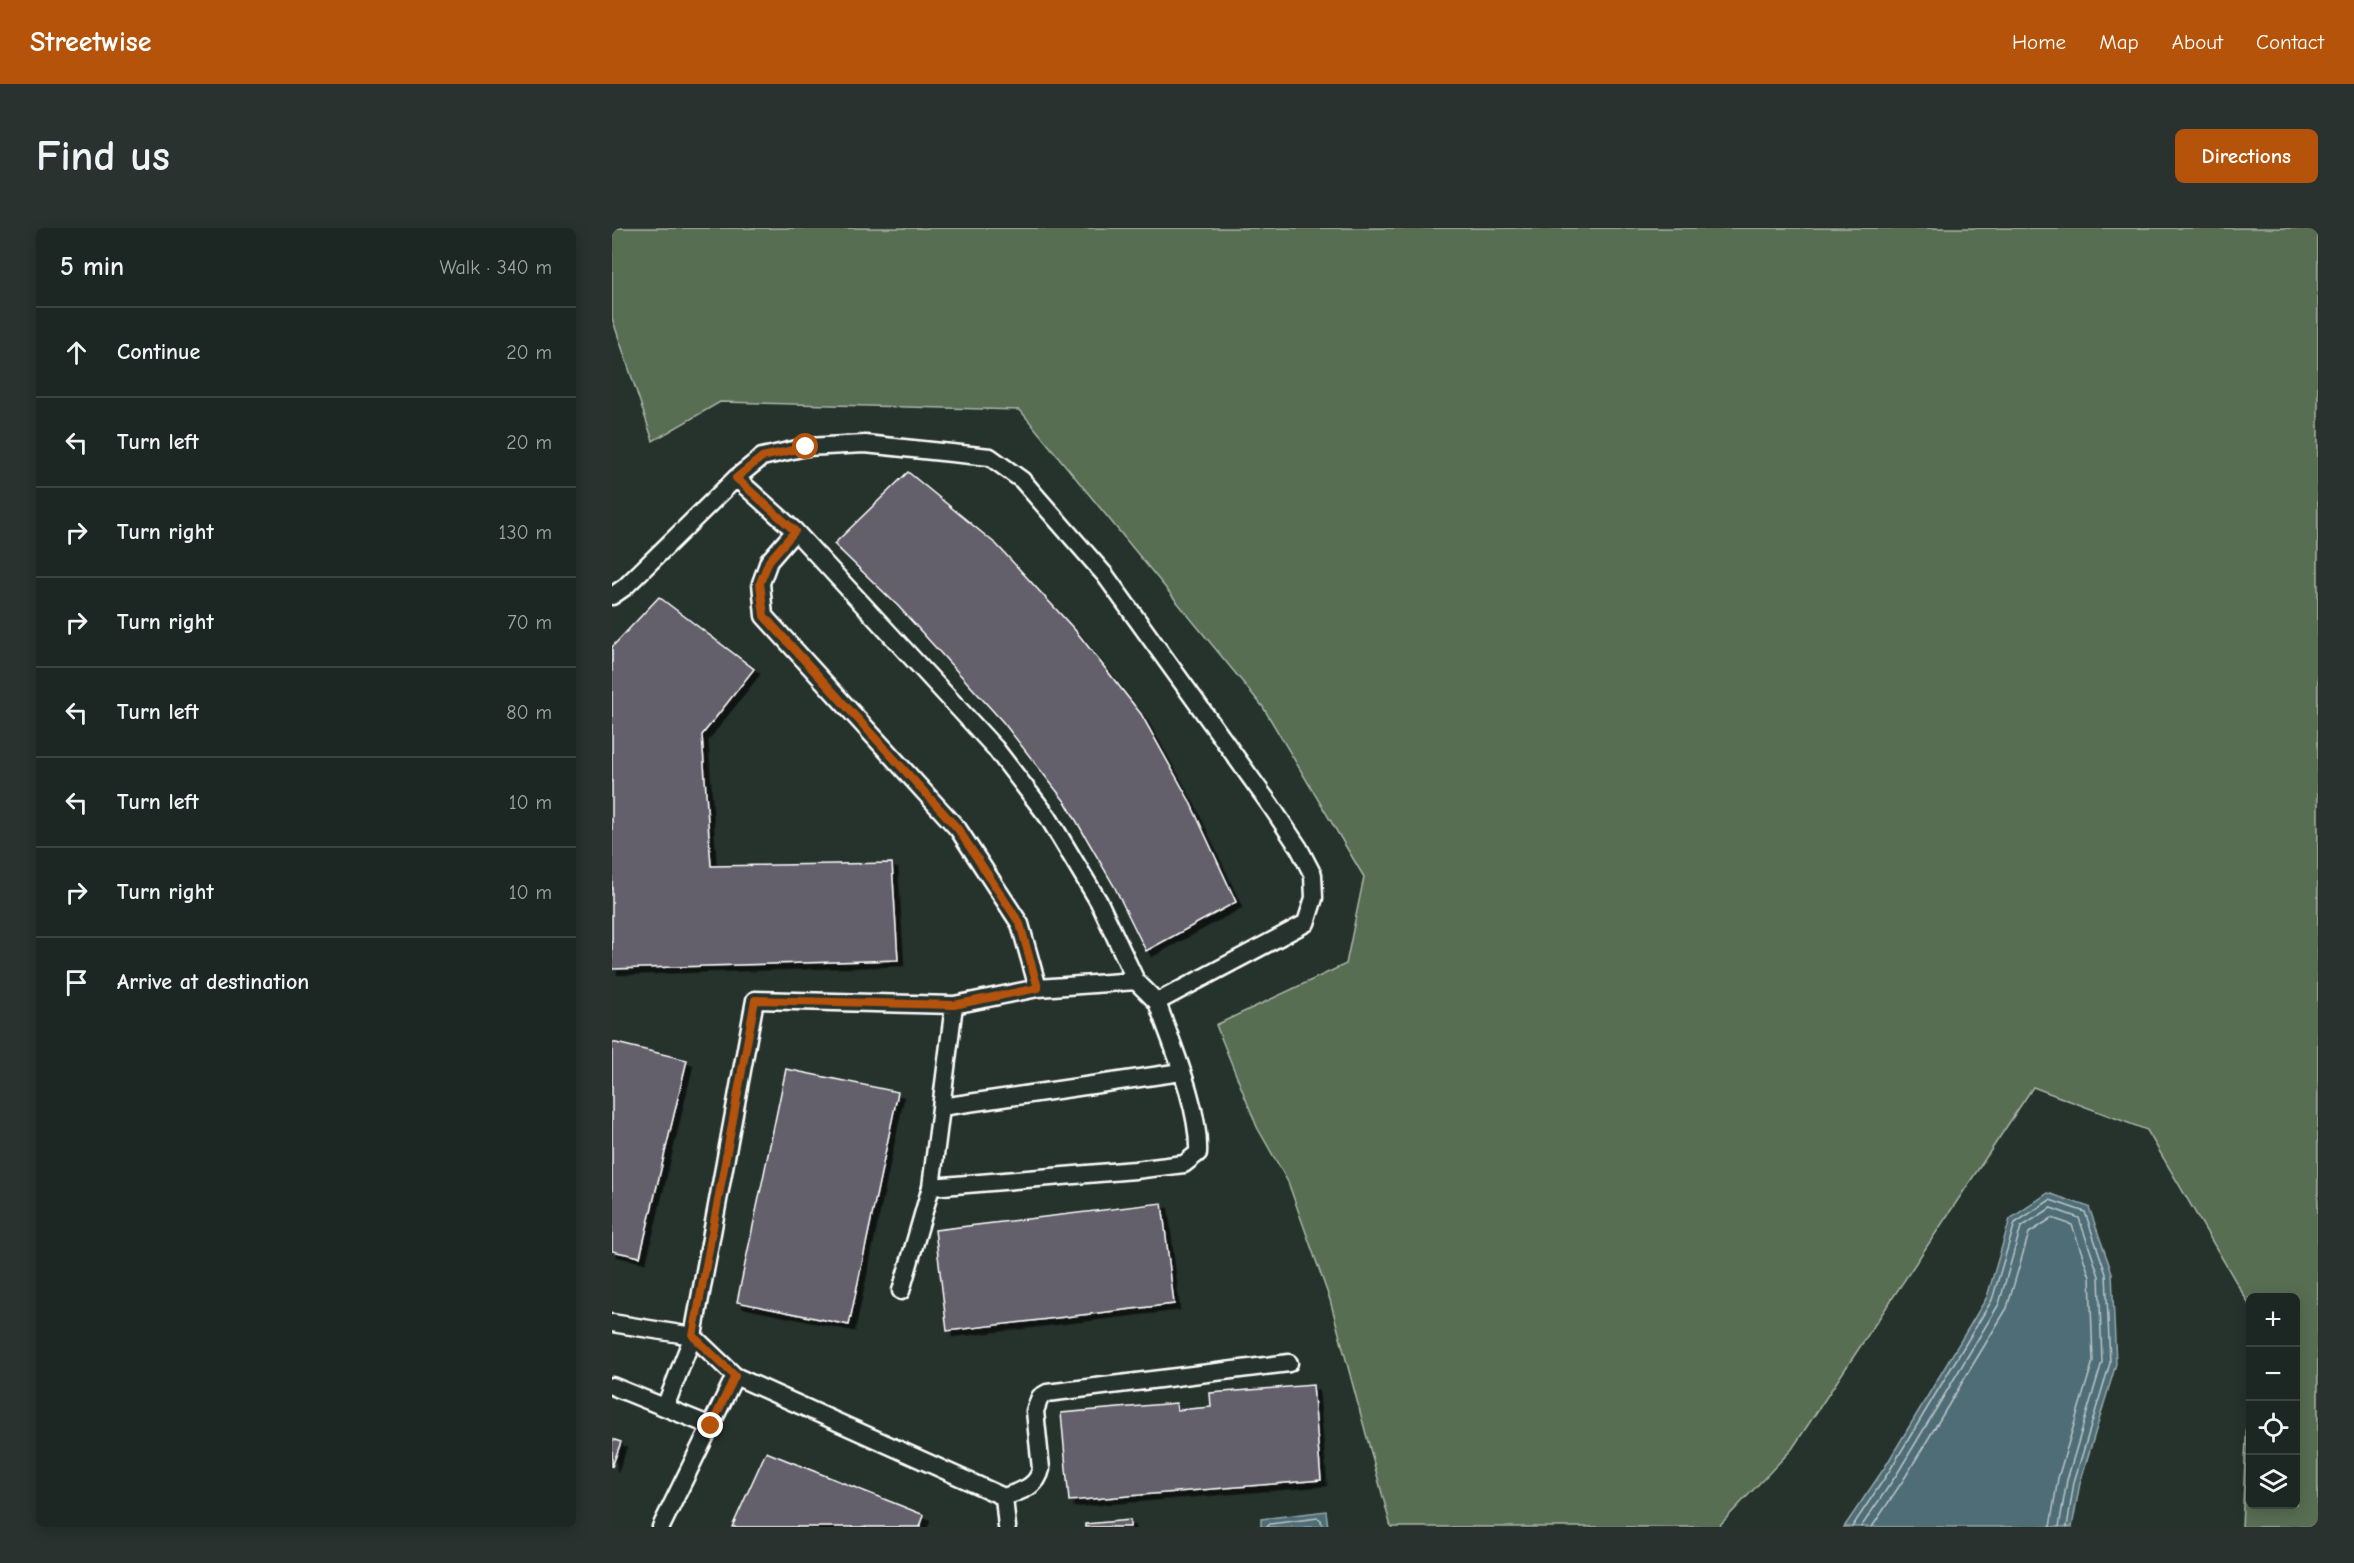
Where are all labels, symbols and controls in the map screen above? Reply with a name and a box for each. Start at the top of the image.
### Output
text: Streetwise [30,26,151,58]
text: Home [2012,30,2066,54]
text: Map [2099,30,2139,54]
text: About [2172,30,2223,54]
text: Contact [2256,30,2324,54]
button: Directions [2175,129,2318,183]
text: Find us [36,132,170,181]
text: 5 min [60,252,124,282]
text: Walk · 340 m [440,256,552,279]
icon: ahead [60,336,93,369]
text: Continue [117,339,200,365]
text: 20 m [506,341,552,364]
icon: left [60,426,93,459]
text: Turn left [117,429,199,455]
text: 20 m [506,431,552,454]
route start [792,433,818,459]
icon: right [60,516,93,549]
text: Turn right [117,519,214,545]
text: 130 m [499,521,552,544]
icon: right [60,606,93,639]
text: Turn right [117,609,214,635]
text: 70 m [507,611,552,634]
icon: left [60,696,93,729]
text: Turn left [117,699,199,725]
text: 80 m [506,701,552,724]
icon: left [60,786,93,819]
text: Turn left [117,789,199,815]
text: 10 m [509,791,552,814]
icon: right [60,876,93,909]
text: Turn right [117,879,214,905]
text: 10 m [509,881,552,904]
icon: arrive [60,966,93,999]
text: Arrive at destination [117,969,309,995]
map controls [2246,1293,2300,1509]
button: + [2246,1293,2300,1347]
button: − [2246,1347,2300,1401]
button: locate [2246,1401,2300,1455]
route end [697,1412,723,1438]
button: layers [2246,1455,2300,1509]

